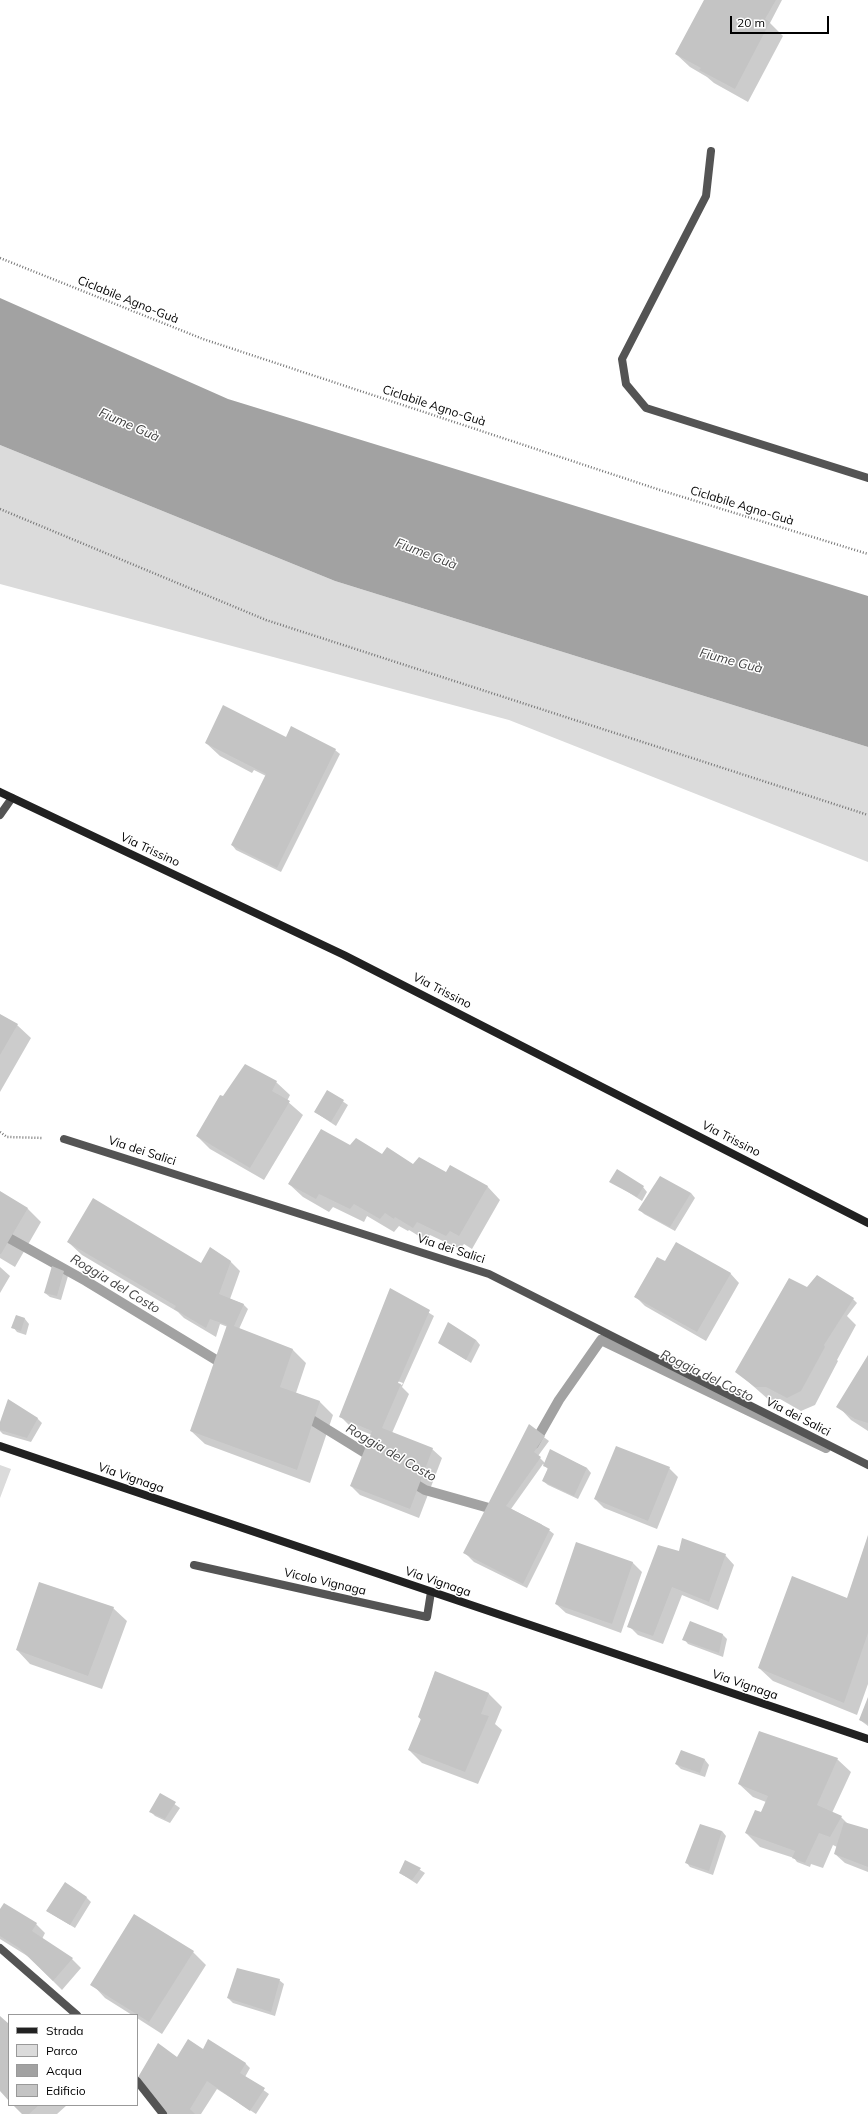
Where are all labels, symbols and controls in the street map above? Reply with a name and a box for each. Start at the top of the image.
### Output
scale bar [732,8,831,34]
text: 20 m [737,15,765,30]
street label: Ciclabile Agno-Guà [75,273,181,327]
street label: Ciclabile Agno-Guà [381,383,487,429]
water label: Fiume Guà [96,405,162,445]
street label: Ciclabile Agno-Guà [688,483,796,529]
water label: Fiume Guà [393,535,459,573]
water label: Fiume Guà [698,645,764,677]
street label: Via Trissino [118,830,182,870]
street label: Via Trissino [410,970,474,1012]
street label: Via Trissino [699,1118,763,1160]
street label: Via dei Salici [106,1133,178,1169]
street label: Via dei Salici [415,1231,487,1267]
water label: Roggia del Costo [67,1251,163,1317]
water label: Roggia del Costo [658,1347,756,1405]
street label: Via dei Salici [763,1395,833,1439]
water label: Roggia del Costo [343,1421,439,1485]
street label: Via Vignaga [96,1460,166,1496]
street label: Via Vignaga [403,1564,473,1600]
street label: Vicolo Vignaga [283,1566,367,1598]
street label: Via Vignaga [710,1667,780,1703]
legend [8,2014,138,2106]
text: Strada [46,2023,84,2038]
text: Parco [46,2043,78,2058]
text: Acqua [46,2063,82,2078]
text: Edificio [46,2083,86,2098]

